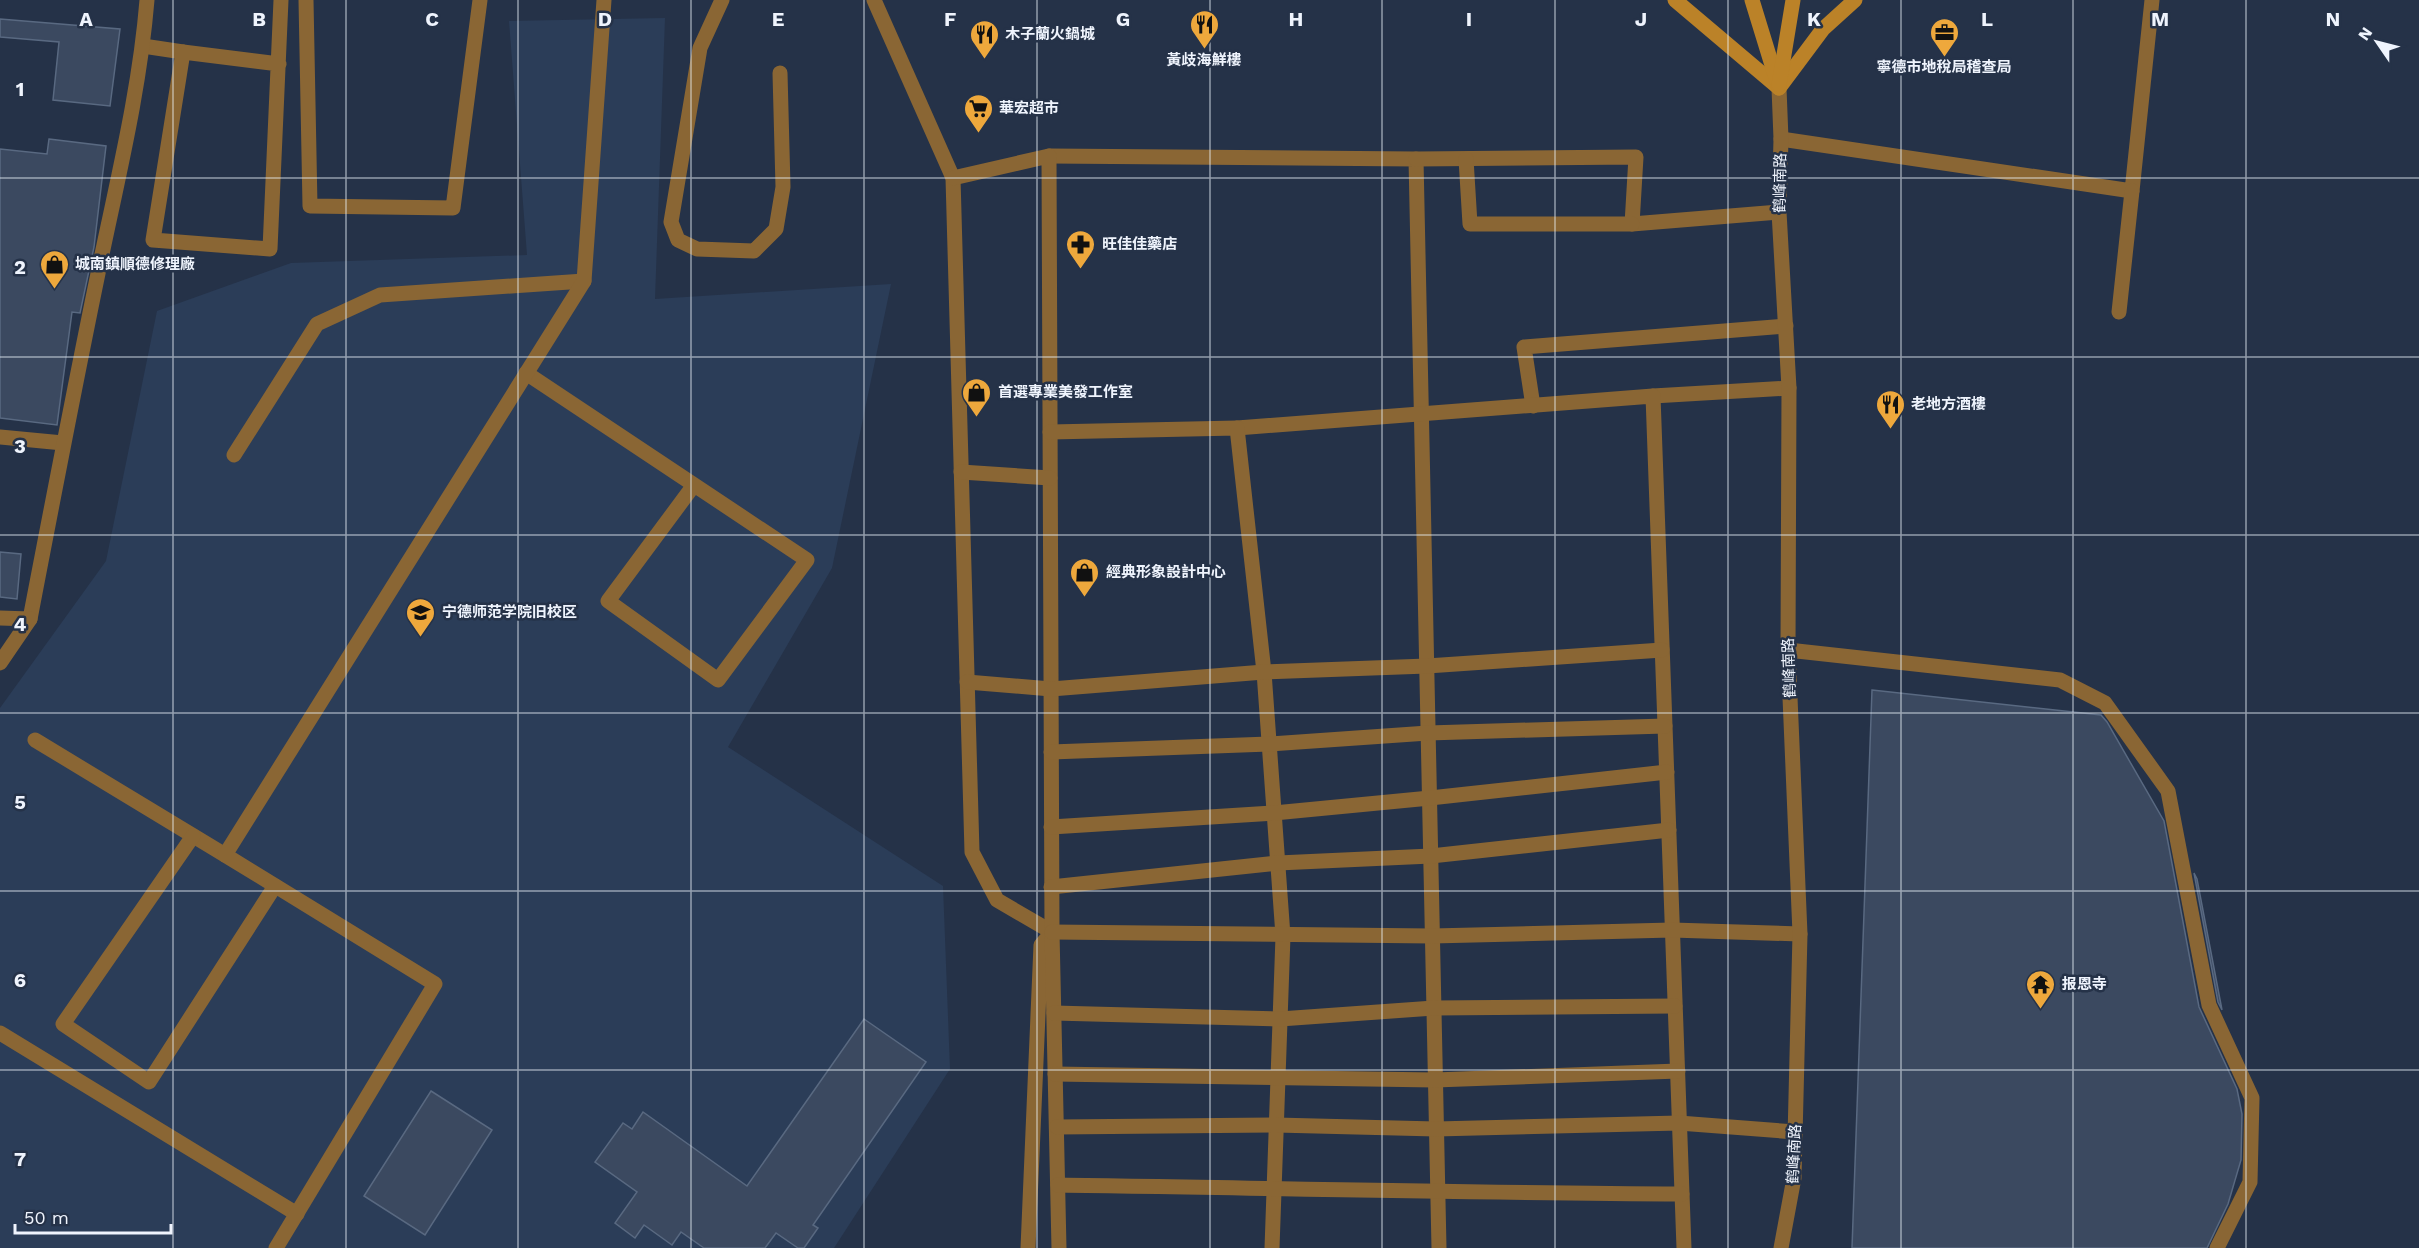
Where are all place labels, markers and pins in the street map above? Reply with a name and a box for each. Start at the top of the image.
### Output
restaurant icon: 黃歧海鮮樓 [1188,9,1220,51]
office icon: 寧德市地稅局稽查局 [1928,16,1960,58]
restaurant icon: 木子蘭火鍋城 [968,18,1000,60]
place label: 木子蘭火鍋城 [1005,25,1095,43]
place label: 黃歧海鮮樓 [1166,51,1242,69]
place label: 寧德市地稅局稽查局 [1876,58,2012,76]
supermarket icon: 華宏超市 [962,92,994,134]
place label: 華宏超市 [999,99,1059,117]
pharmacy icon: 旺佳佳藥店 [1065,228,1097,270]
place label: 旺佳佳藥店 [1102,235,1177,253]
shop icon: 城南鎮順德修理廠 [38,248,70,290]
place label: 城南鎮順德修理廠 [75,255,195,273]
shop icon: 首選專業美發工作室 [961,376,993,418]
place label: 首選專業美發工作室 [998,383,1133,401]
restaurant icon: 老地方酒樓 [1874,388,1906,430]
place label: 老地方酒樓 [1911,395,1986,413]
shop icon: 經典形象設計中心 [1069,556,1101,598]
place label: 經典形象設計中心 [1106,563,1226,581]
school or university icon: 宁德师范学院旧校区 [405,596,437,638]
place label: 宁德师范学院旧校区 [442,603,577,621]
temple icon: 报恩寺 [2025,968,2057,1010]
place label: 报恩寺 [2062,975,2107,993]

